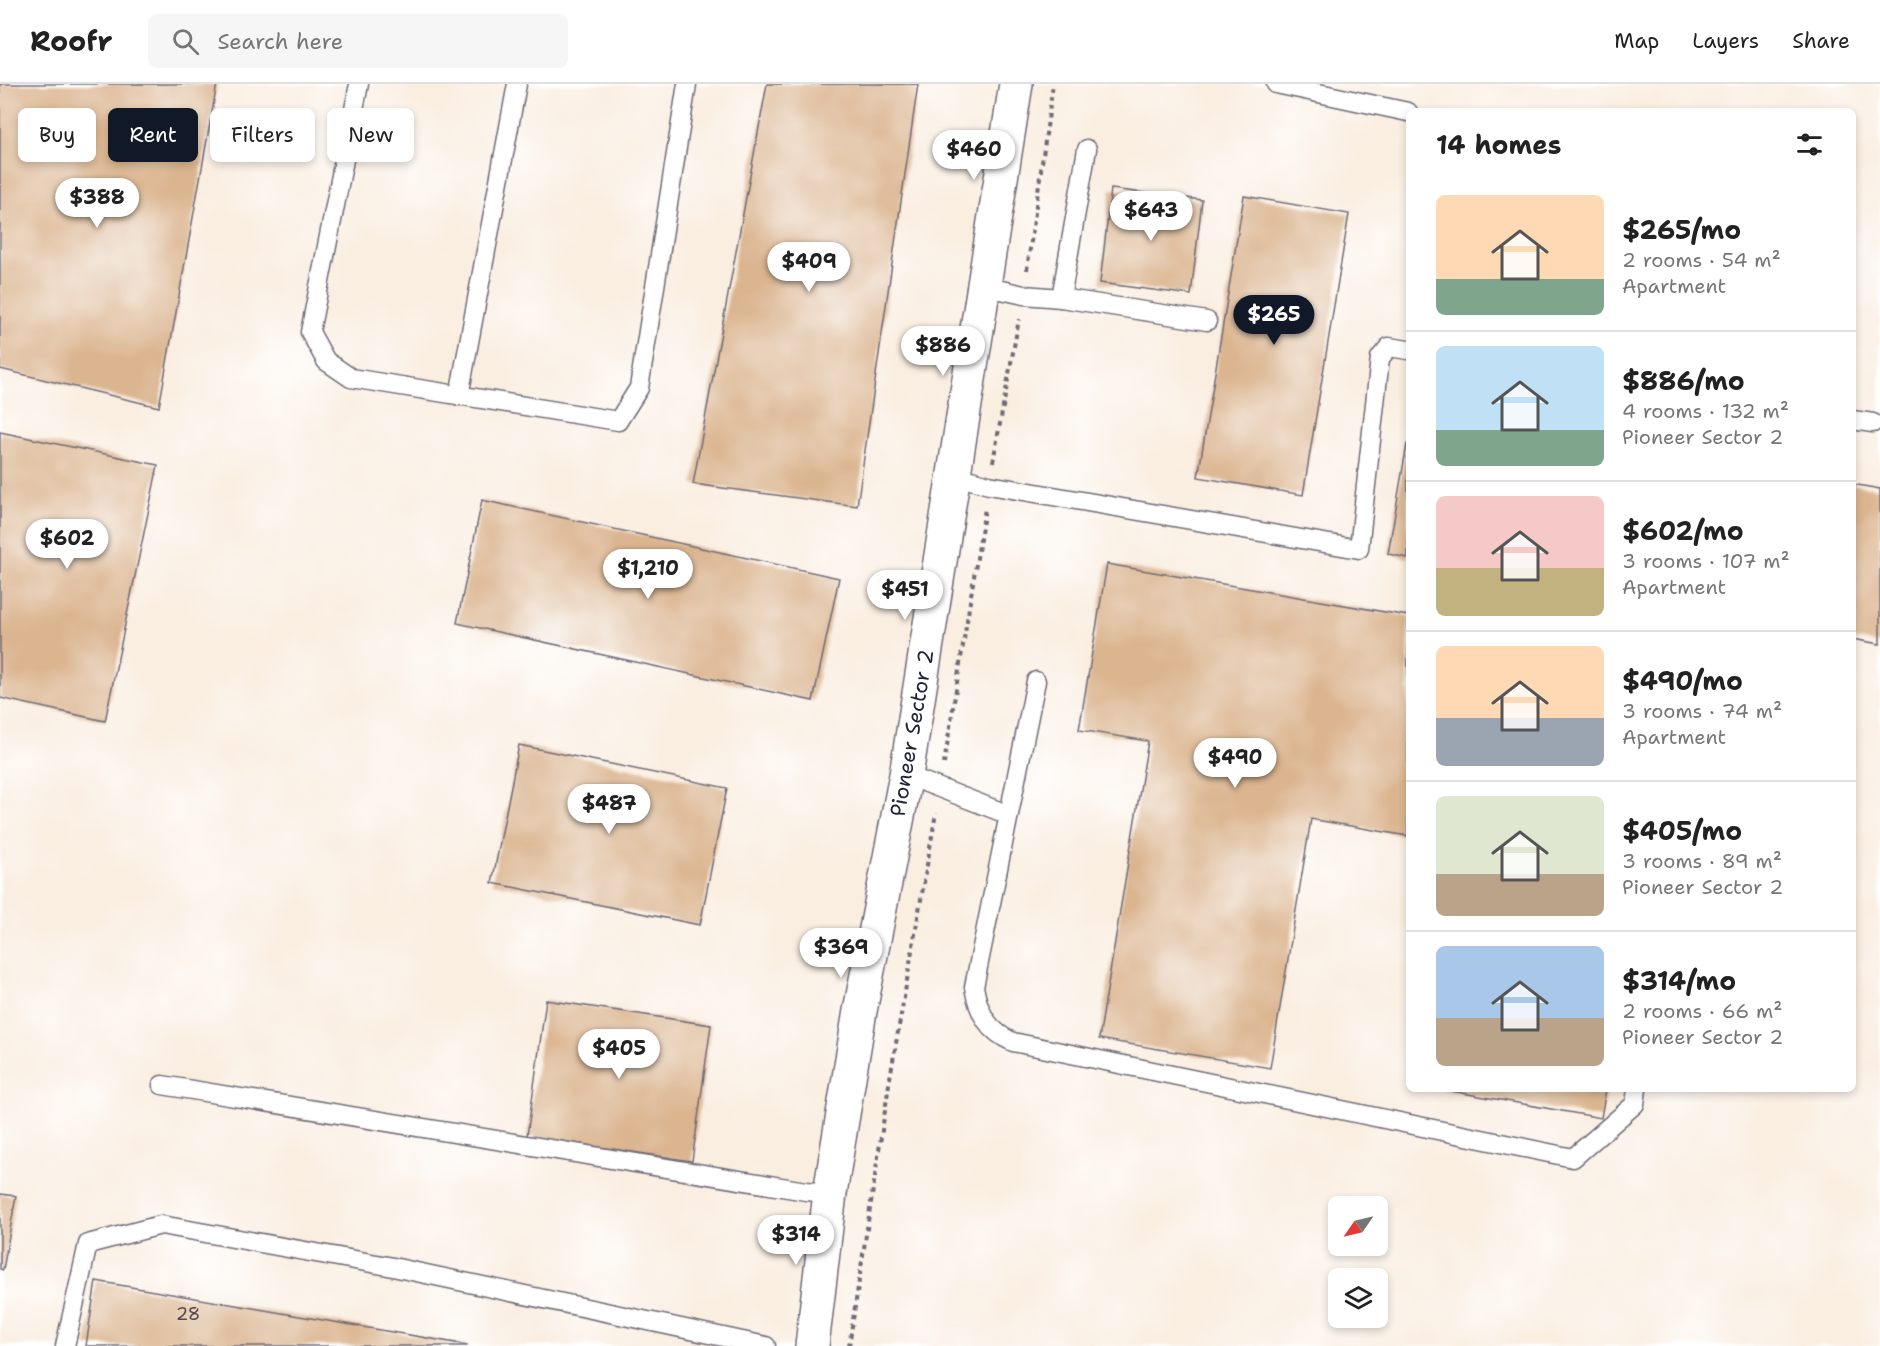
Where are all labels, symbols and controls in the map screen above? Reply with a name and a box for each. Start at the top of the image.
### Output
search box [148,14,568,68]
text: Roofr [30,22,112,60]
icon: search [169,25,202,58]
text: Search here [217,27,343,56]
text: Map [1614,27,1659,55]
text: Layers [1692,27,1759,55]
text: Share [1792,27,1850,55]
chip: Buy [18,108,96,162]
chip: Rent [108,108,198,162]
chip: Filters [210,108,315,162]
chip: New [327,108,414,162]
text: 14 homes [1436,127,1562,162]
icon: filters [1793,128,1826,161]
pin: $460 [938,130,1010,181]
text: $460 [946,136,1002,162]
pin: $388 [61,178,133,229]
text: $388 [69,184,125,210]
pin: $643 [1115,191,1187,242]
text: $643 [1124,197,1178,223]
text: $265/mo [1622,212,1741,247]
icon: home [1484,219,1556,291]
pin: $409 [773,242,845,293]
text: 2 rooms · 54 m² [1622,247,1781,273]
text: $409 [781,248,837,274]
text: Apartment [1622,273,1726,299]
pin: $265 [1238,295,1310,346]
text: $265 [1247,301,1301,327]
pin: $886 [907,326,979,377]
text: $886 [915,332,971,358]
text: $886/mo [1622,363,1745,398]
icon: home [1484,370,1556,442]
text: 4 rooms · 132 m² [1622,398,1789,424]
text: Pioneer Sector 2 [1622,424,1783,450]
text: $602/mo [1622,513,1744,548]
pin: $602 [31,519,103,570]
icon: home [1484,520,1556,592]
text: $602 [40,525,94,551]
text: 3 rooms · 107 m² [1622,548,1790,574]
pin: $1,210 [599,549,697,600]
text: $1,210 [617,555,679,581]
pin: $451 [869,570,941,621]
text: Apartment [1622,574,1726,600]
text: $451 [881,576,929,602]
street label: Pioneer Sector 2 [884,647,940,819]
text: $490/mo [1622,663,1743,698]
icon: home [1484,670,1556,742]
text: 3 rooms · 74 m² [1622,698,1782,724]
text: Apartment [1622,724,1726,750]
pin: $490 [1199,738,1271,789]
text: $490 [1208,744,1262,770]
pin: $487 [573,784,645,835]
text: $487 [581,790,637,816]
text: $405/mo [1622,813,1742,848]
icon: home [1484,820,1556,892]
text: 3 rooms · 89 m² [1622,848,1782,874]
text: Pioneer Sector 2 [1622,874,1783,900]
pin: $369 [805,928,877,979]
text: $369 [814,934,868,960]
text: $314/mo [1622,963,1736,998]
icon: home [1484,970,1556,1042]
text: 2 rooms · 66 m² [1622,998,1783,1024]
text: Pioneer Sector 2 [1622,1024,1783,1050]
pin: $405 [583,1029,655,1080]
text: $405 [592,1035,646,1061]
north arrow [1328,1196,1388,1256]
map controls [1328,1196,1388,1328]
pin: $314 [760,1215,832,1266]
text: $314 [771,1221,821,1247]
button: layers [1328,1268,1388,1328]
house number: 28 [176,1302,200,1326]

